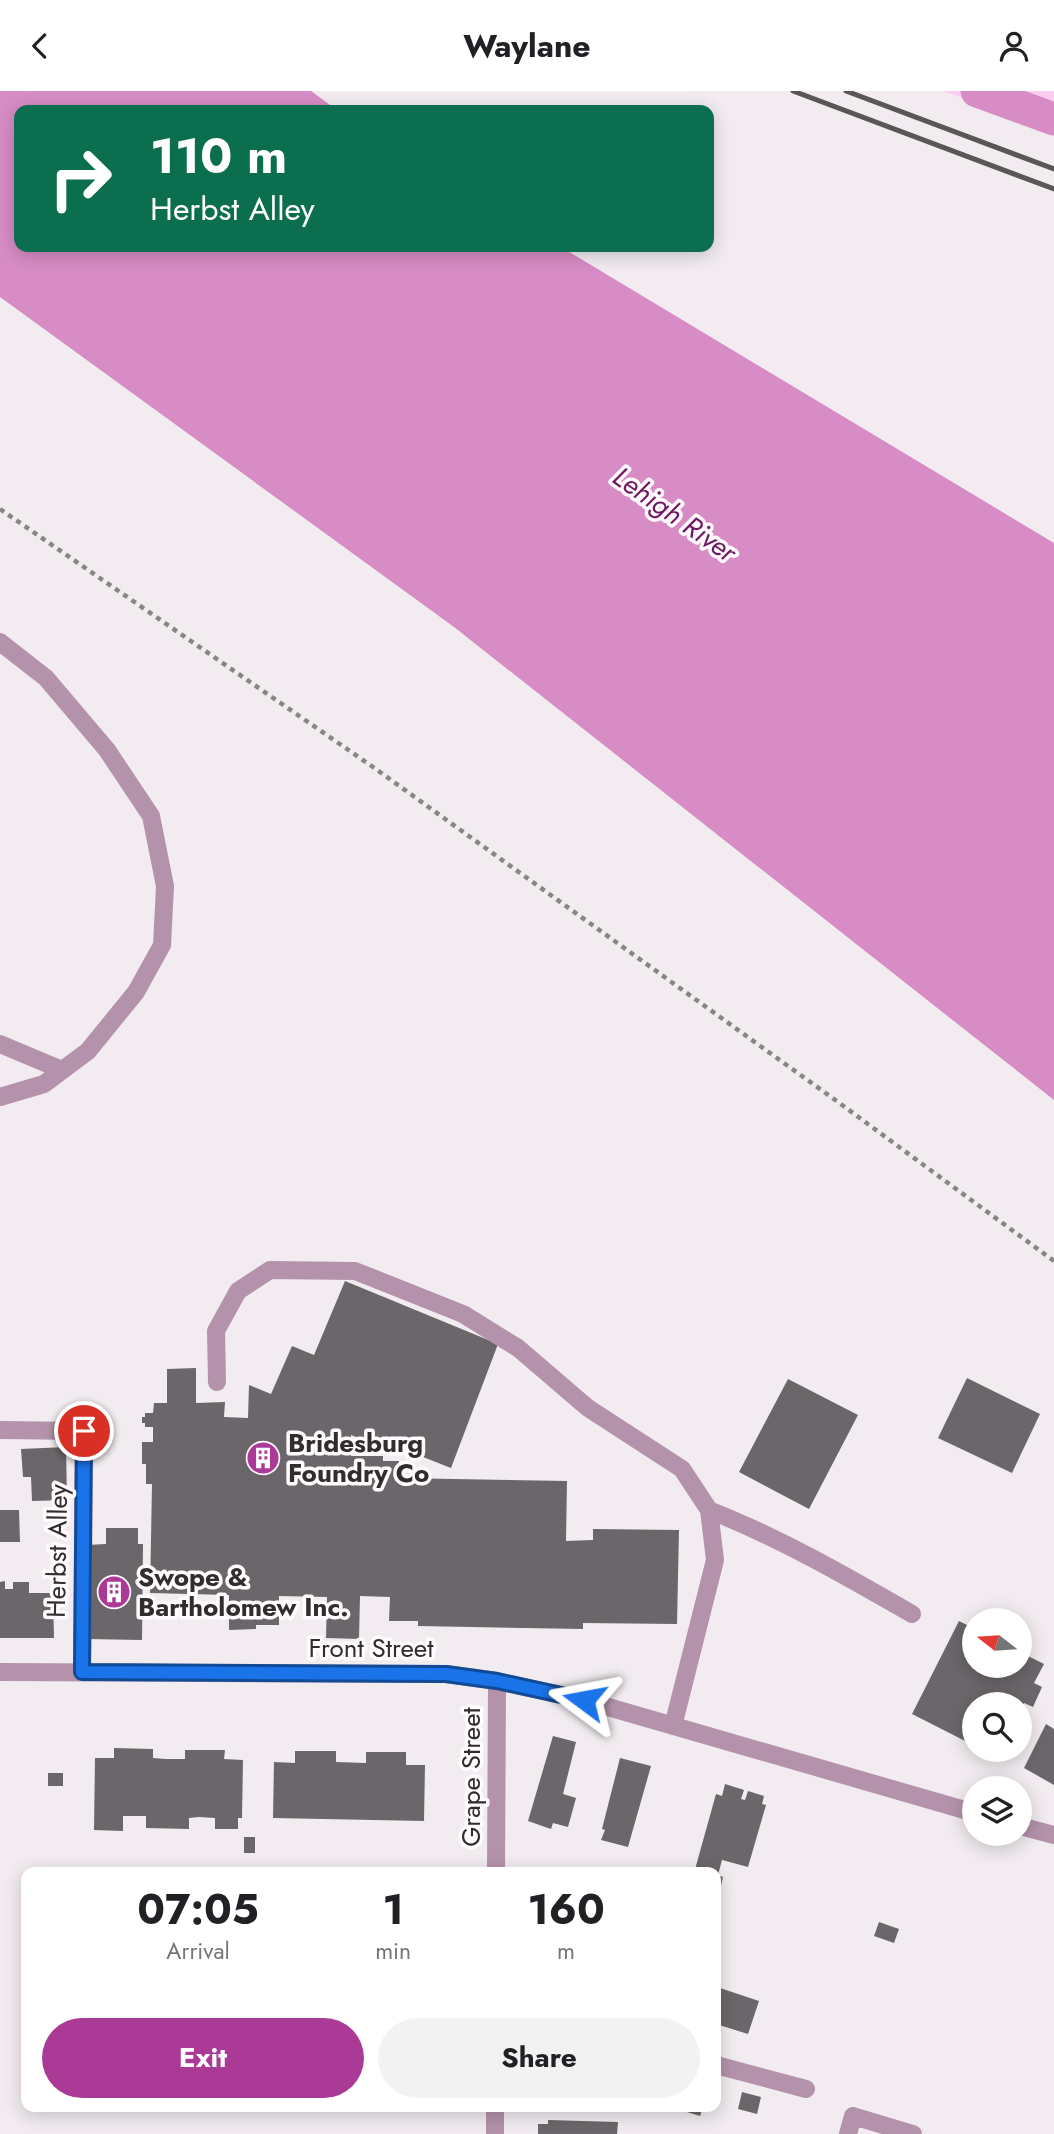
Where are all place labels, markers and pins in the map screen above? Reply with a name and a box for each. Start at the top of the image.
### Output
pin [54,1401,114,1461]
place label: Bridesburg Foundry Co [288,1424,429,1492]
building icon: Bridesburg Foundry Co [244,1439,282,1477]
place label: Swope & Bartholomew Inc. [138,1558,349,1626]
building icon: Swope & Bartholomew Inc. [95,1573,133,1611]

